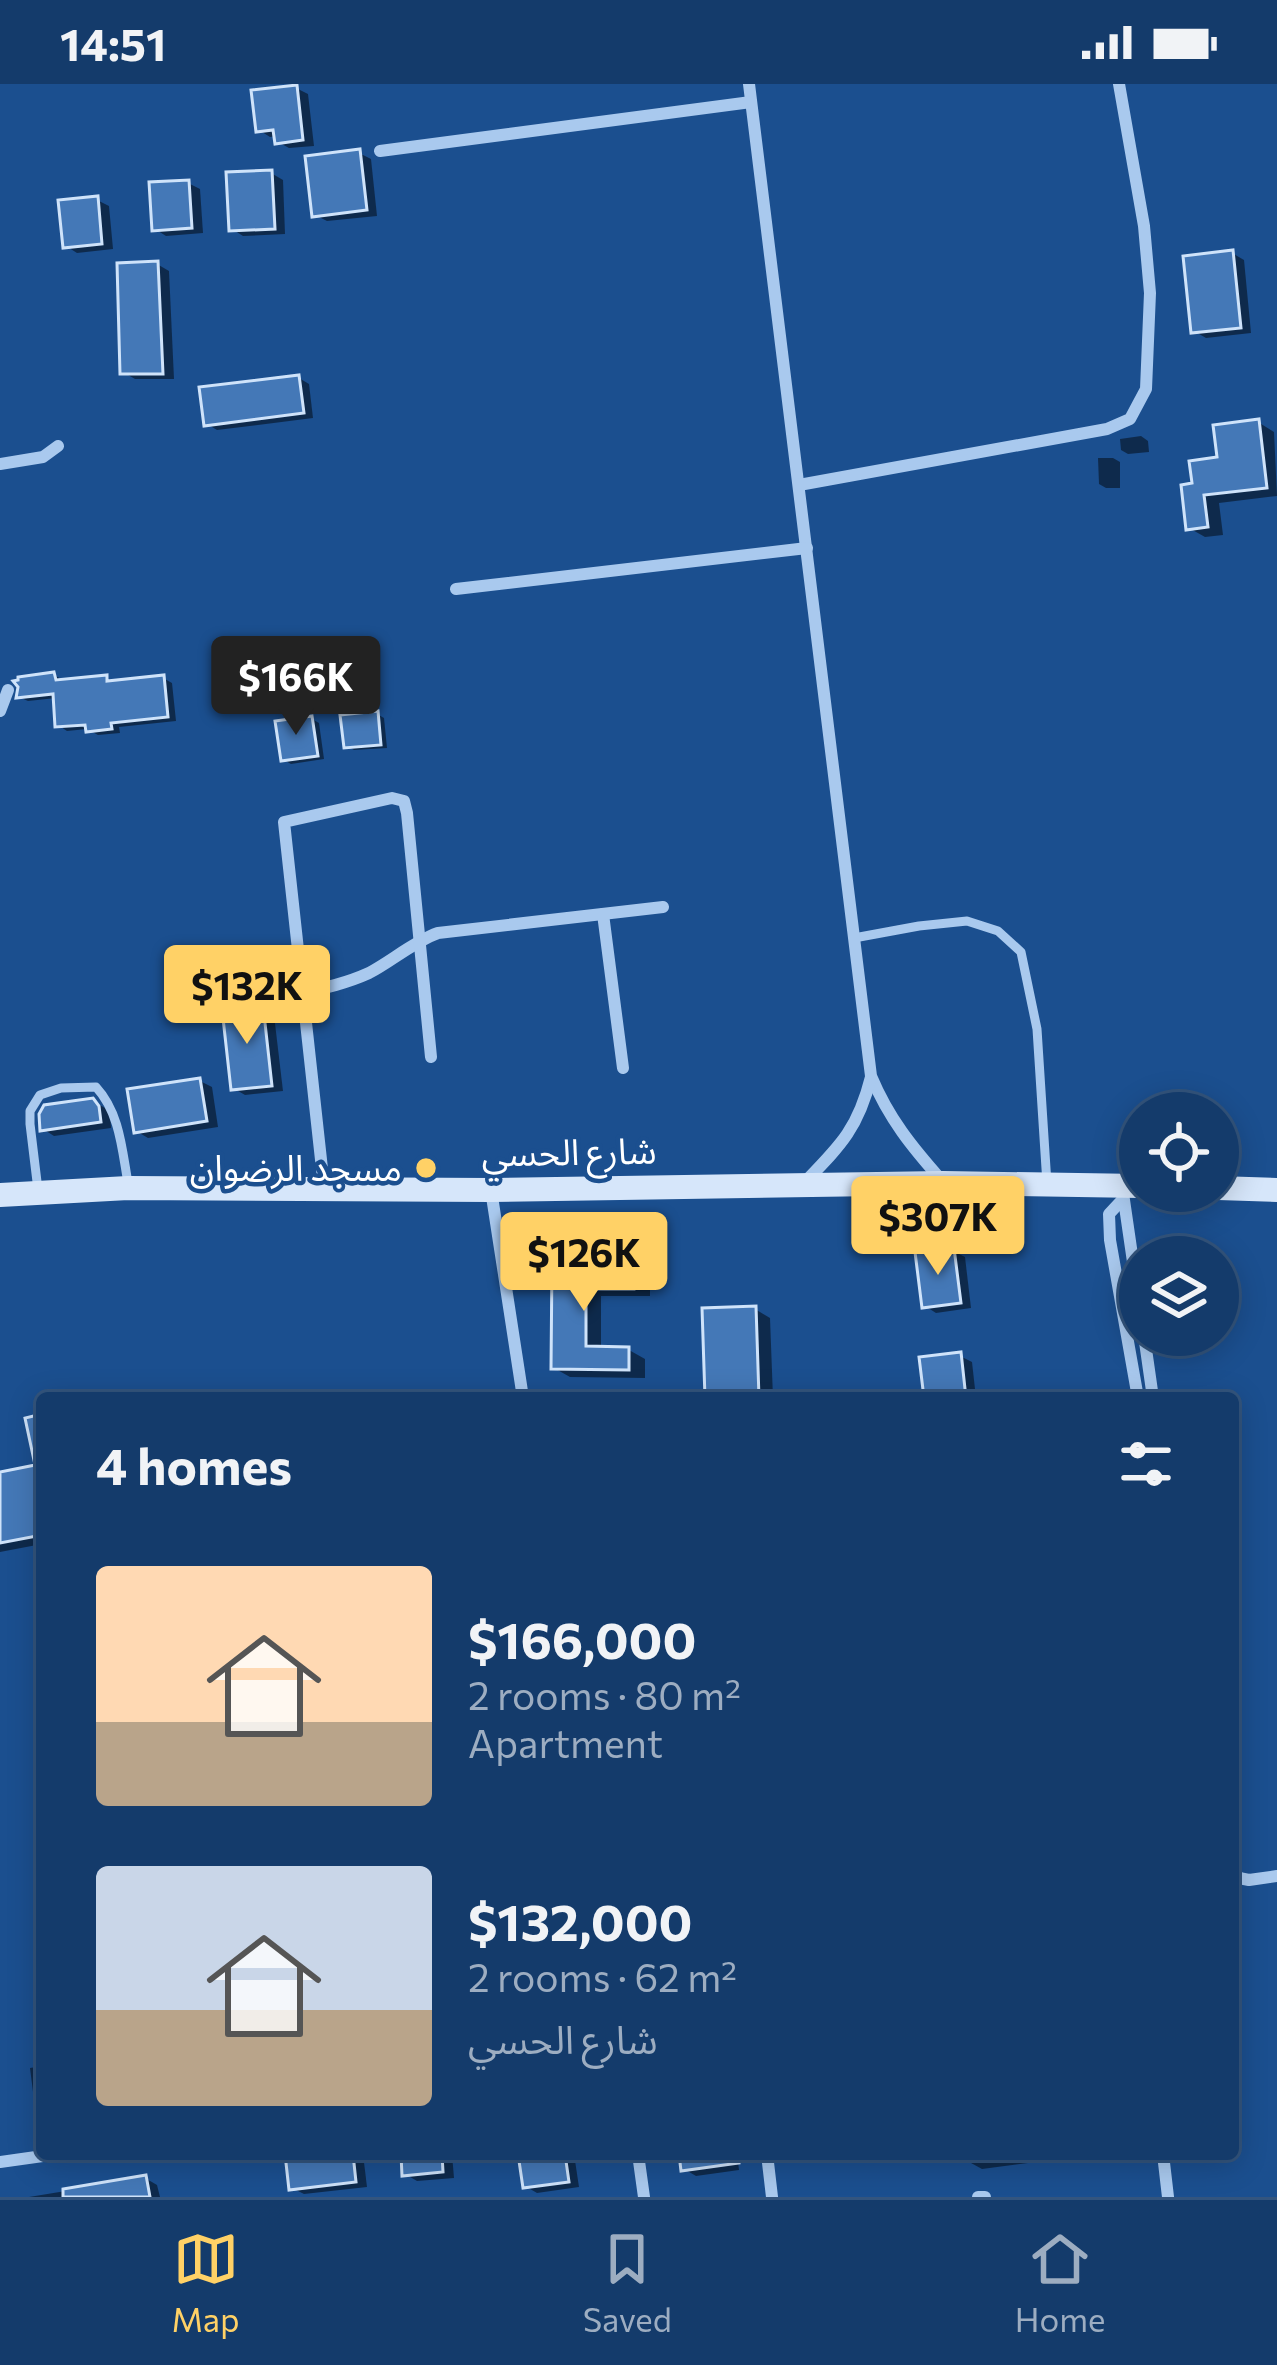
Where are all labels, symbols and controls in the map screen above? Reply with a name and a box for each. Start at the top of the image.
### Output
text: 14:51 [60,15,166,70]
pin: $166K [212,636,380,738]
text: $166K [238,651,354,699]
pin: $132K [163,945,331,1047]
text: $132K [191,960,303,1008]
map controls [1119,1092,1239,1356]
button: locate [1119,1092,1239,1212]
street label: شارع الحسي [481,1126,657,1182]
place label: مسجد الرضوان [190,1144,402,1190]
marker: مسجد الرضوان [413,1155,439,1181]
pin: $307K [854,1176,1022,1278]
text: $307K [878,1191,998,1239]
pin: $126K [500,1212,668,1314]
text: $126K [527,1227,641,1275]
button: layers [1119,1236,1239,1356]
icon: filters [1113,1431,1179,1497]
text: 4 homes [96,1433,292,1496]
text: $166,000 [468,1607,696,1670]
icon: home [192,1614,336,1758]
text: 2 rooms · 80 m² [468,1670,741,1718]
text: Apartment [468,1718,663,1766]
text: $132,000 [468,1889,693,1952]
icon: home [192,1914,336,2058]
text: 2 rooms · 62 m² [468,1952,737,2000]
text: شارع الحسي [468,2014,658,2062]
tab: Map [172,2226,240,2339]
tab: Saved [583,2226,672,2339]
tab: Home [1015,2226,1105,2339]

